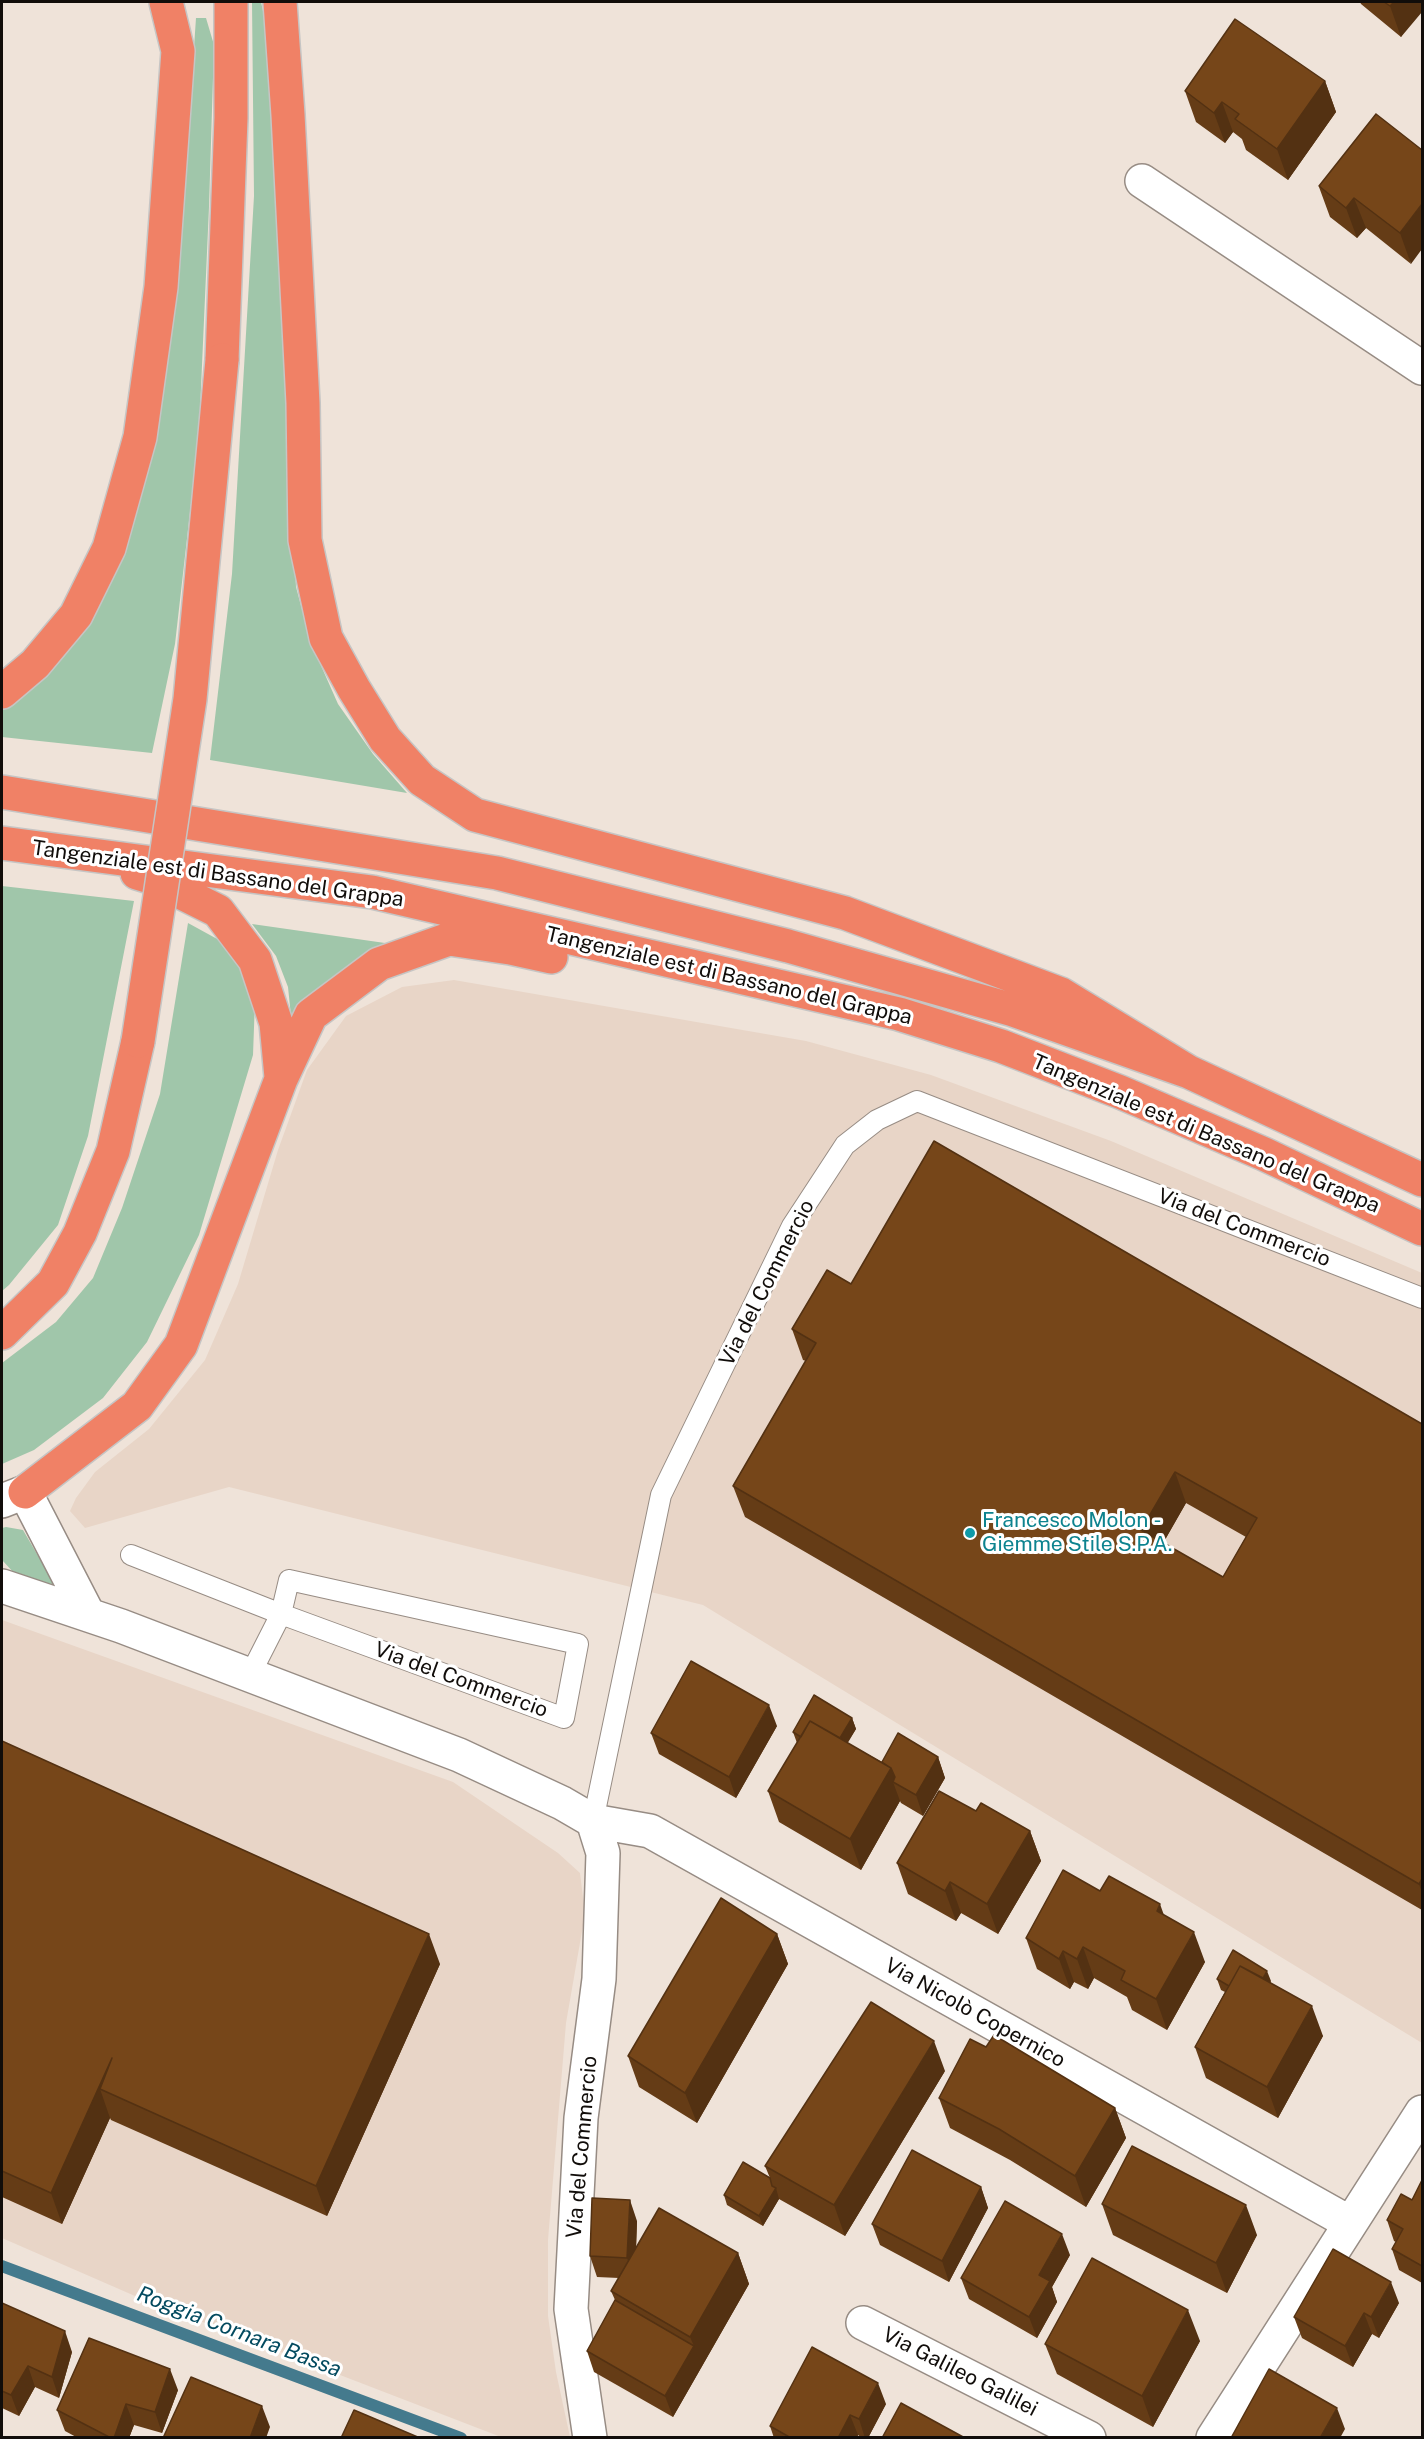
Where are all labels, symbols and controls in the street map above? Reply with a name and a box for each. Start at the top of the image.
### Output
street label: Tangenziale est di Bassano del Grappa [31,835,405,913]
street label: Tangenziale est di Bassano del Grappa [544,922,914,1030]
street label: Tangenziale est di Bassano del Grappa [1029,1049,1383,1219]
street label: Via del Commercio [1154,1183,1334,1273]
street label: Via del Commercio [714,1196,820,1370]
place label: Francesco Molon - Giemme Stile S.P.A. [982,1508,1173,1558]
marker: Francesco Molon - Giemme Stile S.P.A. [963,1526,977,1540]
street label: Via del Commercio [371,1637,551,1723]
street label: Via Nicolò Copernico [880,1953,1070,2073]
street label: Via del Commercio [561,2055,603,2239]
water label: Roggia Cornara Bassa [133,2281,345,2383]
street label: Via Galileo Galilei [878,2322,1042,2422]

